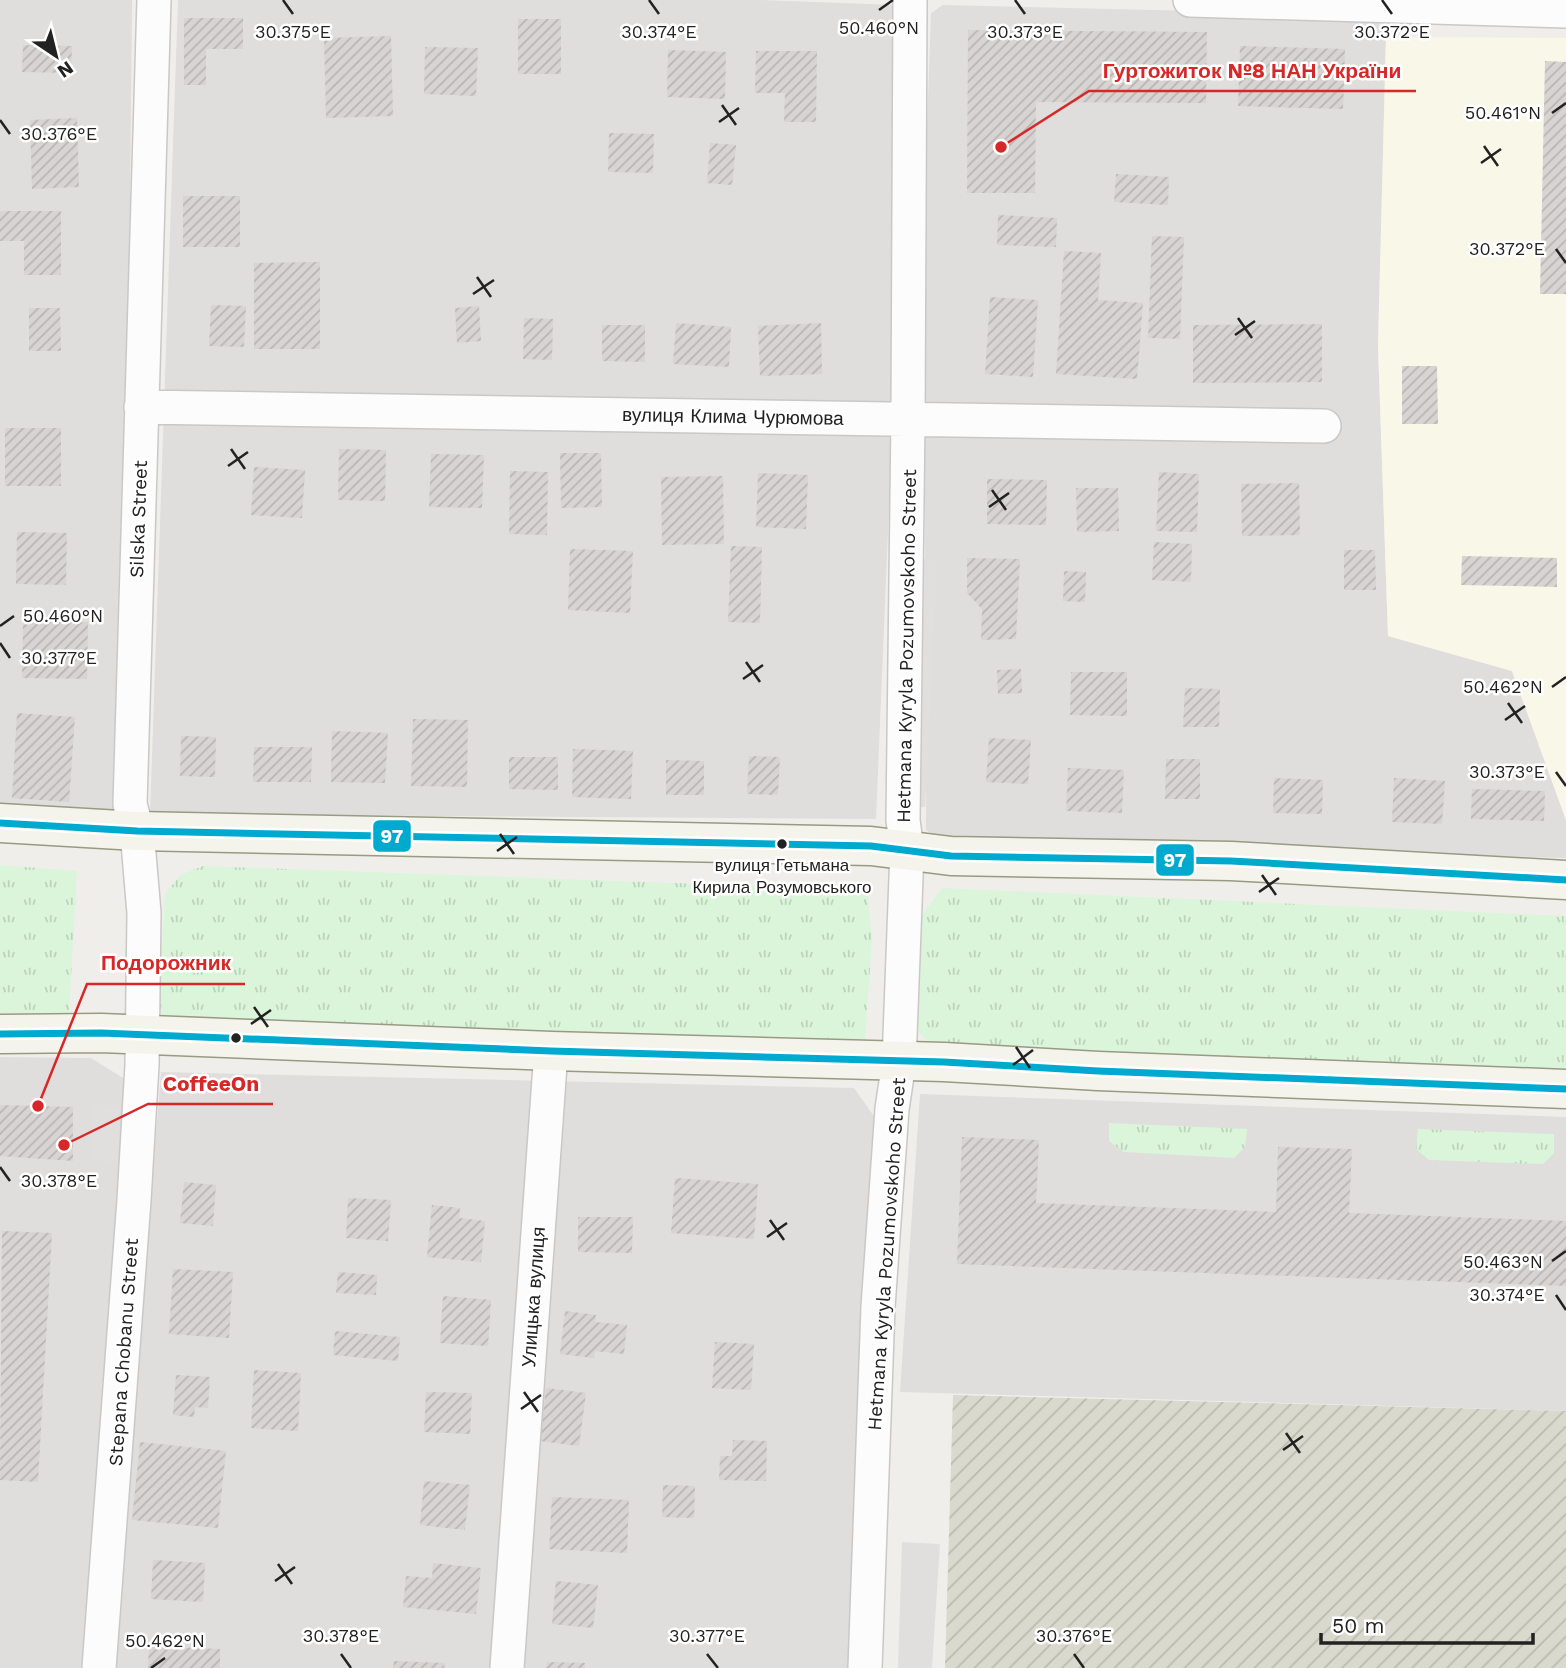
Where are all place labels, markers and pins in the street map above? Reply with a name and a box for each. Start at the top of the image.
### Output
callout: Гуртожиток №8 НАН України [1089,49,1416,91]
marker: вулиця Гетьмана Кирила Розумовського [775,837,789,851]
place label: вулиця Гетьмана Кирила Розумовського [693,855,872,897]
callout: Подорожник [87,942,245,984]
unlabelled marker [229,1031,243,1045]
callout: CoffeeOn [148,1062,273,1104]

